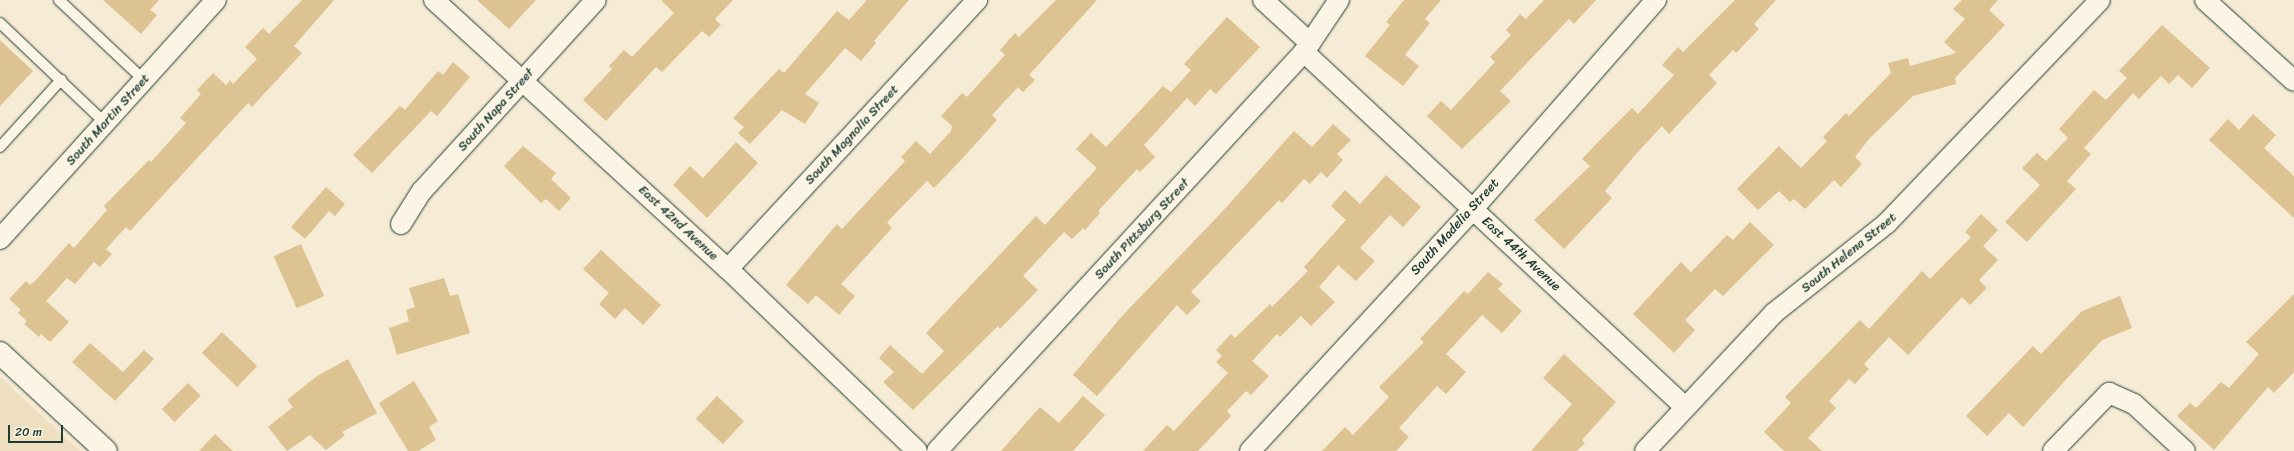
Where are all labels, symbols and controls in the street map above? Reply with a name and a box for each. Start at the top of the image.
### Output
street label: South Napa Street [454,65,538,155]
street label: South Martin Street [63,71,153,169]
street label: South Magnolia Street [802,82,902,188]
street label: South Pittsburg Street [1091,175,1193,283]
street label: South Madelia Street [1408,176,1502,278]
street label: East 42nd Avenue [635,182,721,264]
street label: South Helena Street [1798,210,1900,296]
street label: East 44th Avenue [1478,213,1564,295]
scale bar [10,417,65,443]
text: 20 m [15,421,42,443]

